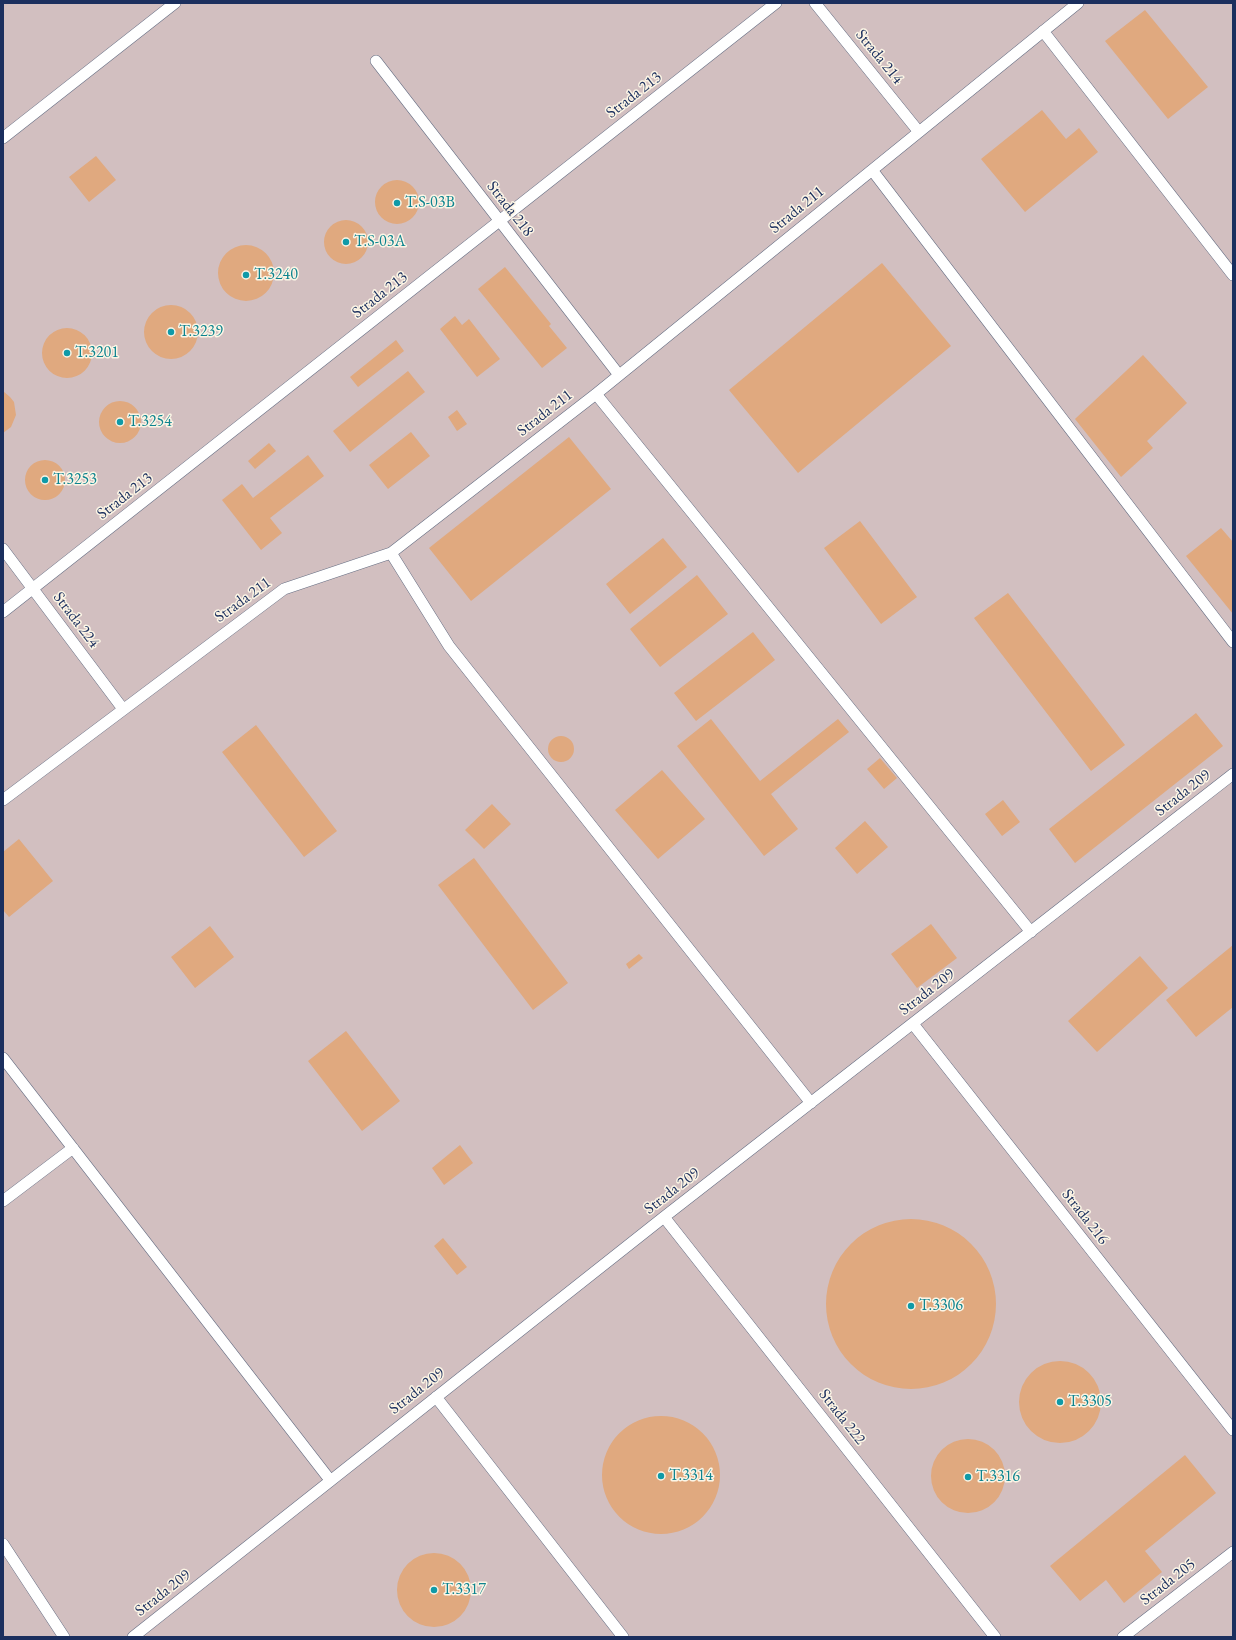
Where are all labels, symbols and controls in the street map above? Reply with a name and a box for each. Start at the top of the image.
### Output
street label: Strada 214 [851,26,907,88]
street label: Strada 213 [603,67,665,123]
street label: Strada 218 [482,178,538,240]
street label: Strada 211 [766,182,828,238]
place label: T.S-03B [405,193,455,213]
marker: T.S-03B [392,198,402,208]
place label: T.S-03A [354,232,405,252]
marker: T.S-03A [341,237,351,247]
place label: T.3240 [254,265,298,285]
street label: Strada 213 [349,267,411,323]
marker: T.3240 [241,270,251,280]
place label: T.3239 [179,322,223,342]
marker: T.3239 [166,327,176,337]
place label: T.3201 [75,343,119,363]
marker: T.3201 [62,348,72,358]
street label: Strada 211 [514,385,576,441]
place label: T.3254 [128,412,172,432]
marker: T.3254 [115,417,125,427]
street label: Strada 213 [94,468,156,524]
place label: T.3253 [53,470,97,490]
marker: T.3253 [40,475,50,485]
street label: Strada 211 [211,573,275,627]
street label: Strada 224 [49,588,103,652]
street label: Strada 209 [1152,765,1214,821]
street label: Strada 209 [896,964,958,1020]
street label: Strada 209 [641,1163,703,1219]
street label: Strada 216 [1057,1186,1113,1248]
place label: T.3306 [919,1296,963,1316]
marker: T.3306 [906,1301,916,1311]
street label: Strada 209 [386,1363,448,1419]
street label: Strada 222 [814,1386,870,1448]
place label: T.3305 [1068,1392,1112,1412]
marker: T.3305 [1055,1397,1065,1407]
place label: T.3314 [669,1466,713,1486]
place label: T.3316 [976,1467,1020,1487]
marker: T.3314 [656,1471,666,1481]
marker: T.3316 [963,1472,973,1482]
street label: Strada 205 [1137,1554,1199,1610]
street label: Strada 209 [132,1565,194,1621]
place label: T.3317 [442,1580,486,1600]
marker: T.3317 [429,1585,439,1595]

